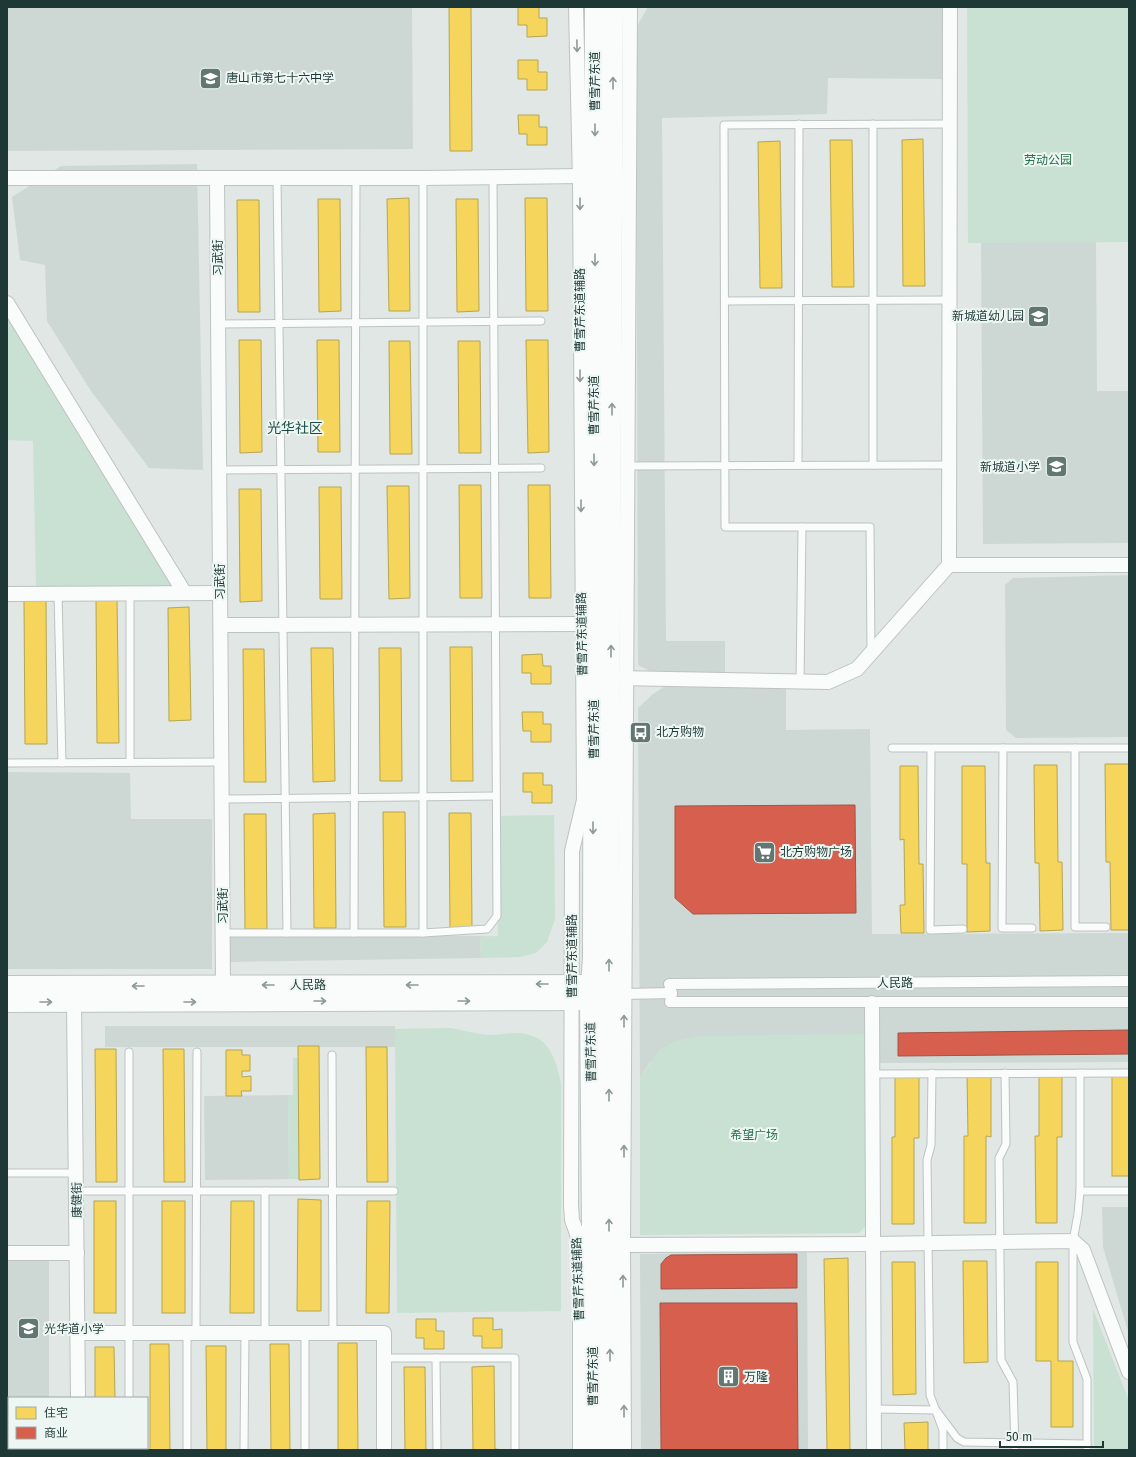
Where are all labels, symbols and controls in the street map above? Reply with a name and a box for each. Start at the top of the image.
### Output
one-way arrow [573,39,581,52]
street label: 曹雪芹东道 [588,51,602,111]
school or university icon: 唐山市第七十六中学 [197,65,223,91]
place label: 唐山市第七十六中学 [226,71,334,85]
one-way arrow [609,77,617,90]
one-way arrow [591,123,599,136]
park label: 劳动公园 [1024,153,1072,167]
one-way arrow [576,197,584,210]
street label: 习武街 [211,240,225,276]
one-way arrow [591,253,599,266]
street label: 曹雪芹东道辅路 [573,268,587,352]
school or university icon: 新城道幼儿园 [1026,303,1052,329]
place label: 新城道幼儿园 [952,309,1024,323]
one-way arrow [576,369,584,382]
street label: 曹雪芹东道 [587,375,601,435]
one-way arrow [608,403,616,416]
district label: 光华社区 [267,420,323,437]
one-way arrow [590,453,598,466]
school or university icon: 新城道小学 [1043,454,1069,480]
place label: 新城道小学 [980,460,1040,474]
one-way arrow [577,499,585,512]
street label: 习武街 [213,564,227,600]
street label: 曹雪芹东道辅路 [574,592,590,676]
one-way arrow [607,645,615,658]
street label: 曹雪芹东道 [587,699,601,759]
bus stop icon: 北方购物 [628,719,654,745]
place label: 北方购物 [656,725,704,739]
one-way arrow [589,821,597,834]
supermarket icon: 北方购物广场 [752,839,778,865]
place label: 北方购物广场 [780,845,852,859]
street label: 习武街 [216,888,230,924]
street label: 曹雪芹东道辅路 [565,914,579,998]
one-way arrow [605,959,613,972]
street label: 人民路 [877,976,913,990]
street label: 人民路 [290,978,326,992]
one-way arrow [536,980,549,988]
one-way arrow [262,981,275,989]
one-way arrow [406,981,419,989]
one-way arrow [132,982,145,990]
one-way arrow [313,997,326,1005]
one-way arrow [457,997,470,1005]
one-way arrow [39,998,52,1006]
one-way arrow [183,998,196,1006]
one-way arrow [620,1015,628,1028]
street label: 曹雪芹东道 [583,1022,599,1082]
one-way arrow [605,1089,613,1102]
park label: 希望广场 [730,1128,778,1142]
one-way arrow [620,1145,628,1158]
street label: 康健街 [70,1182,84,1218]
one-way arrow [605,1219,613,1232]
street label: 曹雪芹东道辅路 [570,1237,586,1321]
one-way arrow [619,1275,627,1288]
school or university icon: 光华道小学 [15,1316,41,1342]
place label: 光华道小学 [44,1322,104,1336]
street label: 曹雪芹东道 [586,1346,600,1406]
one-way arrow [606,1349,614,1362]
building icon: 万隆 [716,1364,742,1390]
place label: 万隆 [744,1370,768,1384]
legend [8,1397,148,1449]
one-way arrow [620,1405,628,1418]
text: 住宅 [44,1406,68,1420]
scale bar [1000,1423,1103,1449]
text: 商业 [44,1426,68,1440]
text: 50 m [1006,1430,1032,1444]

